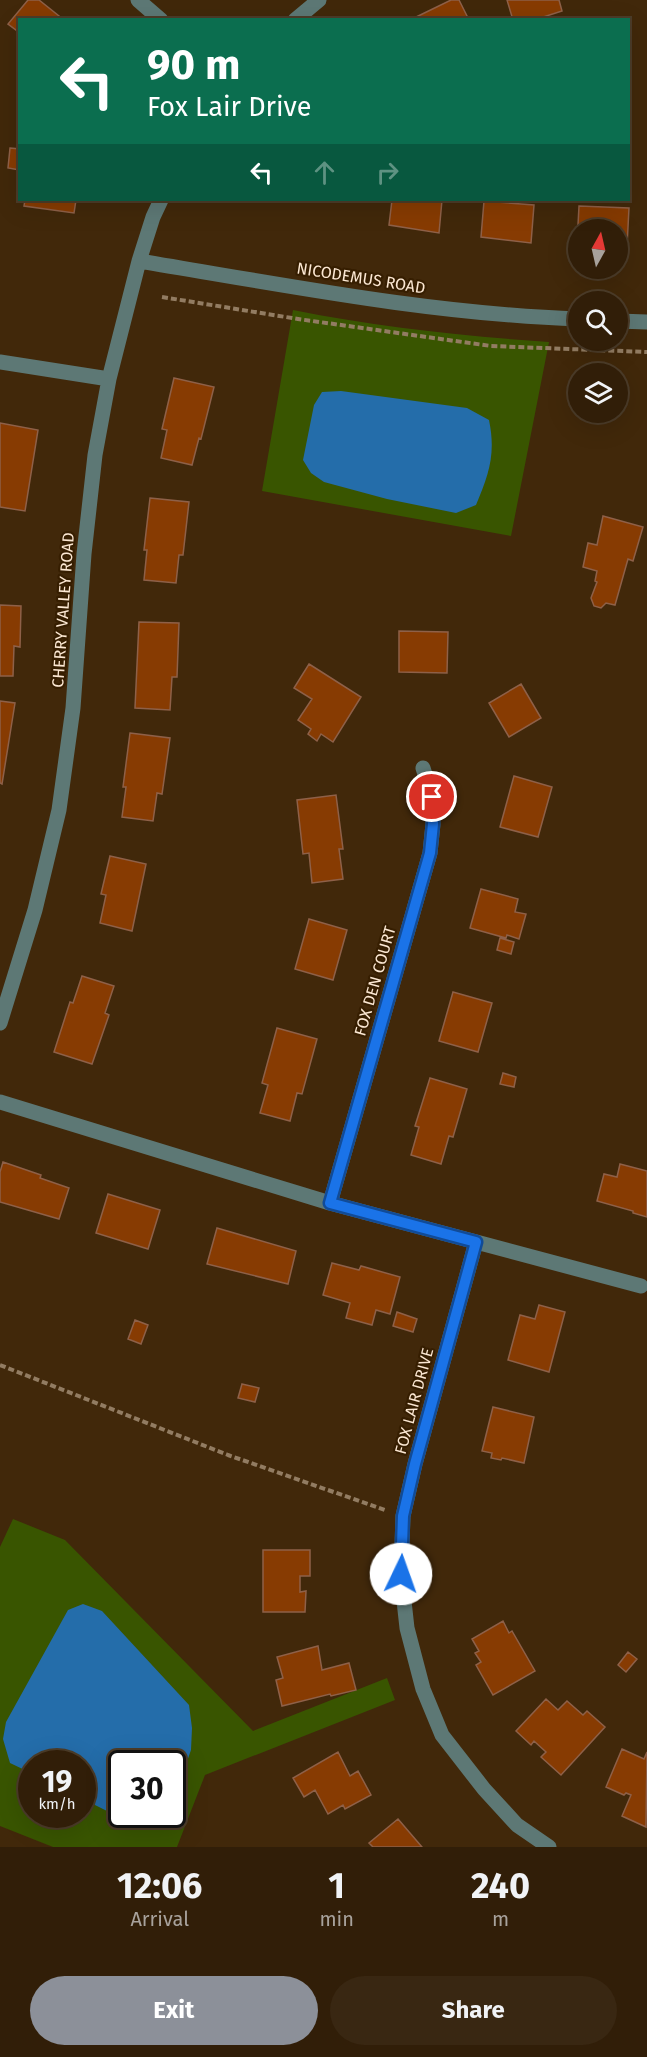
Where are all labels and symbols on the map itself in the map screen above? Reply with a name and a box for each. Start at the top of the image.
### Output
north arrow [568,219,628,279]
street label: NICODEMUS ROAD [295,258,427,298]
street label: CHERRY VALLEY ROAD [48,532,78,688]
pin [406,771,457,822]
street label: FOX DEN COURT [350,923,400,1038]
street label: FOX LAIR DRIVE [391,1346,437,1456]
position arrow [369,1542,433,1606]
speed limit sign: 30 [108,1750,186,1828]

